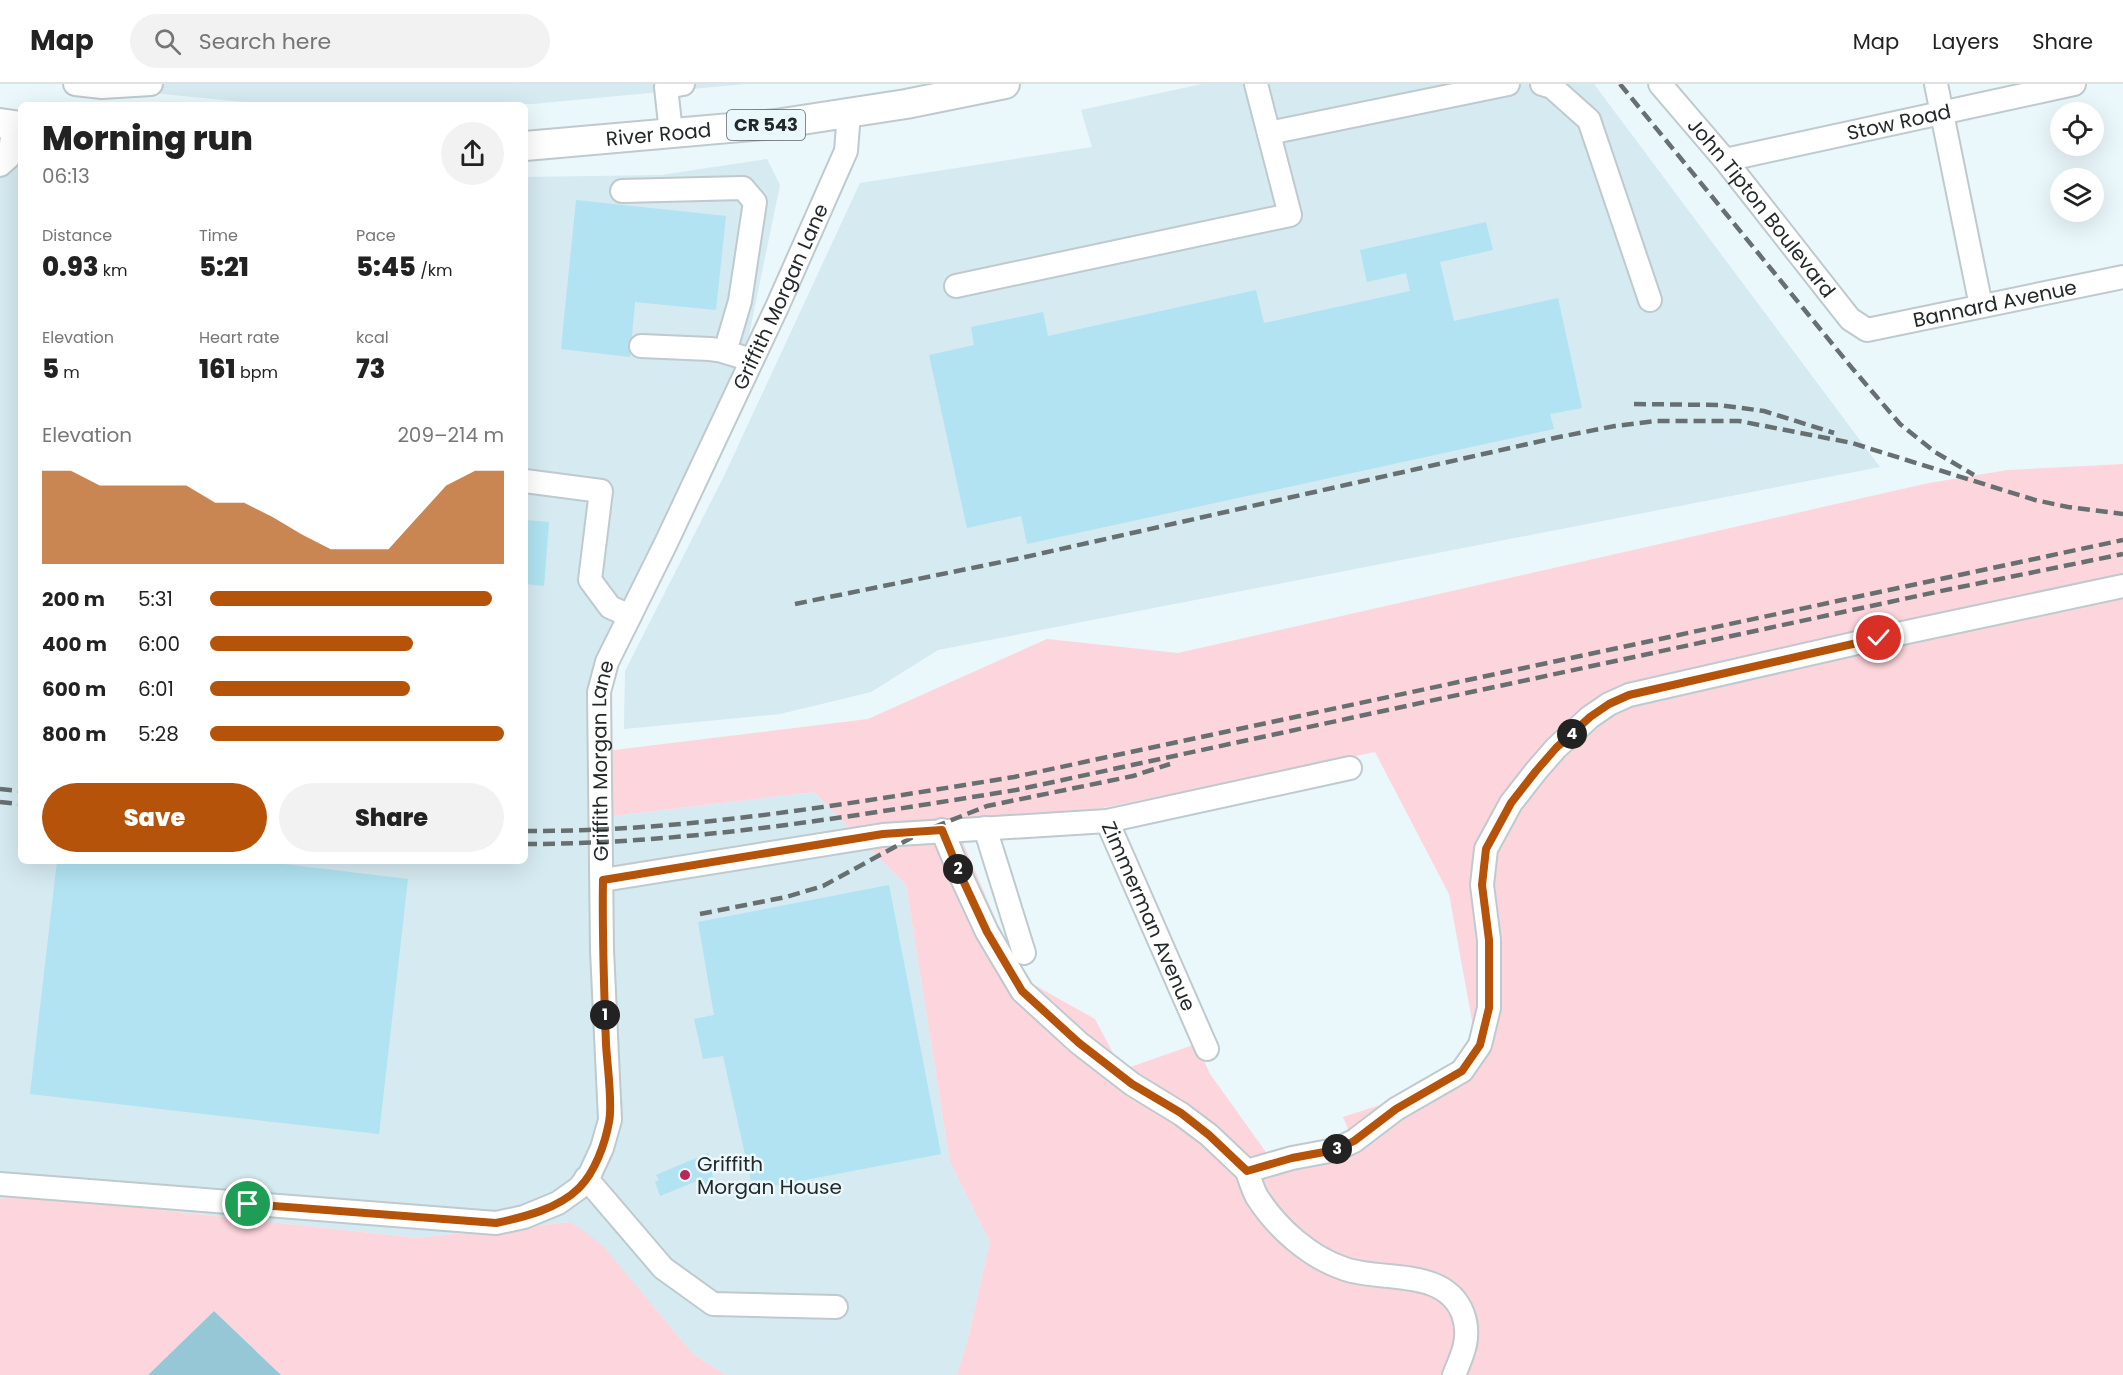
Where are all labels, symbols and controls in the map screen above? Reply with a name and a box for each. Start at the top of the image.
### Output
search box [130,14,550,68]
text: Map [30,21,94,60]
icon: search [151,25,184,58]
text: Search here [199,26,331,57]
text: Map [1853,27,1899,56]
text: Layers [1932,27,1999,56]
text: Share [2032,27,2093,56]
street label: Stow Road [1844,97,1954,147]
map controls [2050,102,2104,222]
button: locate [2050,102,2104,156]
road number: CR 543 [727,110,805,140]
street label: John Tipton Boulevard [1681,112,1842,303]
text: Morning run [42,115,253,162]
street label: River Road [605,116,712,153]
button: share [441,122,504,185]
text: 06:13 [42,162,90,190]
button: layers [2050,168,2104,222]
street label: Griffith Morgan Lane [726,199,835,394]
text: Distance [42,224,112,247]
text: Time [199,224,238,247]
text: Pace [356,224,396,247]
text: 0.93 [42,249,99,285]
text: 5:21 [199,249,249,285]
text: 5:45 [356,249,416,285]
text: km [99,259,128,282]
text: /km [416,259,453,282]
street label: Bannard Avenue [1910,273,2079,334]
text: Elevation [42,326,114,349]
text: Heart rate [199,326,279,349]
text: kcal [356,326,389,349]
text: 5 [42,351,59,387]
text: 161 [199,351,236,387]
text: 73 [356,351,385,387]
text: m [59,361,80,384]
text: bpm [236,361,278,384]
text: Elevation [42,421,132,449]
text: 209–214 m [397,421,504,449]
text: 200 m [42,585,105,613]
text: 5:31 [138,585,173,613]
pin [1853,612,1904,663]
icon: check [1862,621,1895,654]
text: 400 m [42,630,107,658]
text: 6:00 [138,630,180,658]
street label: Griffith Morgan Lane [584,657,621,861]
text: 600 m [42,675,106,703]
text: 6:01 [138,675,174,703]
pin: 4 [1557,719,1587,749]
text: 800 m [42,720,106,748]
text: 5:28 [138,720,179,748]
text: 4 [1567,722,1577,745]
button: Save [42,783,267,852]
button: Share [279,783,504,852]
street label: Zimmerman Avenue [1095,817,1203,1015]
pin: 2 [943,854,973,884]
text: 2 [953,857,963,880]
pin: 1 [590,1000,620,1030]
text: 1 [602,1003,608,1026]
pin: 3 [1322,1134,1352,1164]
text: 3 [1332,1137,1342,1160]
place label: Griffith Morgan House [697,1150,842,1201]
marker: Griffith Morgan House [678,1168,692,1182]
pin [222,1178,273,1229]
icon: arrive [231,1187,264,1220]

